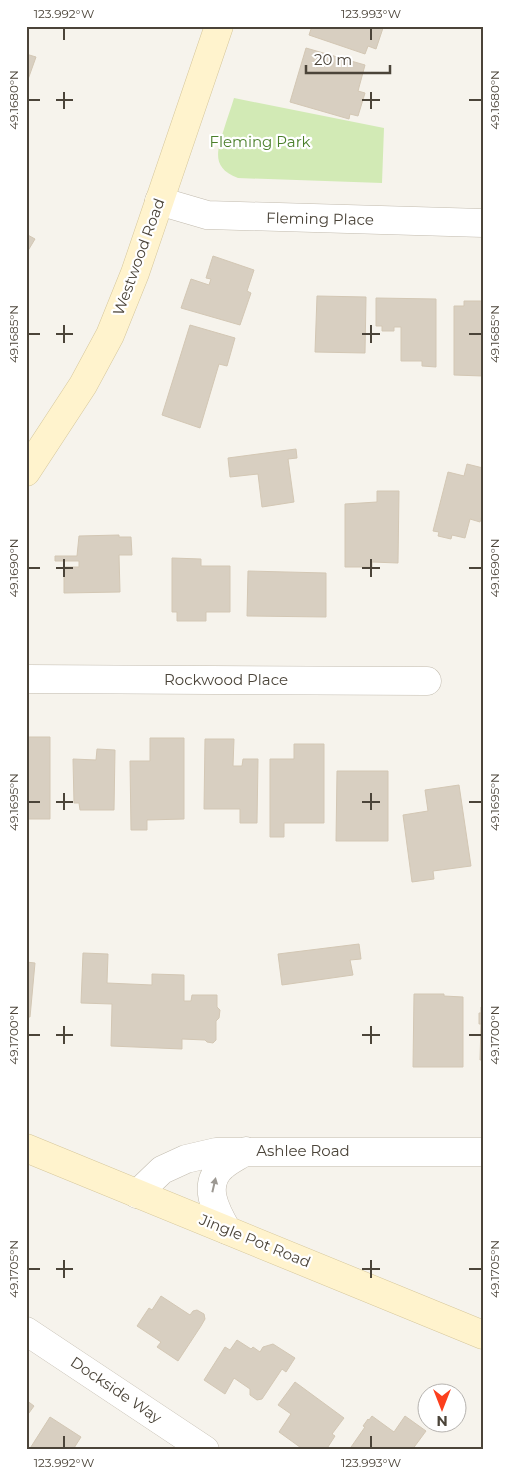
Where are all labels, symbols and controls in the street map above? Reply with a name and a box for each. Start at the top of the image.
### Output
text: 123.992°W [34,6,94,21]
text: 123.993°W [341,6,401,21]
scale bar [306,42,390,74]
text: 20 m [314,50,352,69]
text: 49.1680°N [6,70,21,130]
text: 49.1680°N [487,70,502,130]
park label: Fleming Park [209,132,311,151]
street label: Westwood Road [109,196,169,318]
street label: Fleming Place [266,208,374,229]
text: 49.1685°N [6,305,21,363]
text: 49.1685°N [487,305,502,363]
text: 49.1690°N [6,538,21,598]
text: 49.1690°N [487,538,502,598]
street label: Rockwood Place [164,670,288,689]
text: 49.1695°N [6,773,21,831]
text: 49.1695°N [487,773,502,831]
text: 49.1700°N [6,1005,21,1065]
text: 49.1700°N [487,1005,502,1065]
street label: Ashlee Road [256,1141,350,1160]
one-way arrow [210,1177,218,1193]
street label: Jingle Pot Road [196,1209,314,1271]
text: 49.1705°N [6,1240,21,1298]
text: 49.1705°N [487,1240,502,1298]
street label: Dockside Way [67,1352,166,1428]
north arrow [416,1384,466,1434]
text: N [436,1412,448,1430]
text: 123.992°W [34,1455,94,1470]
text: 123.993°W [341,1455,401,1470]

